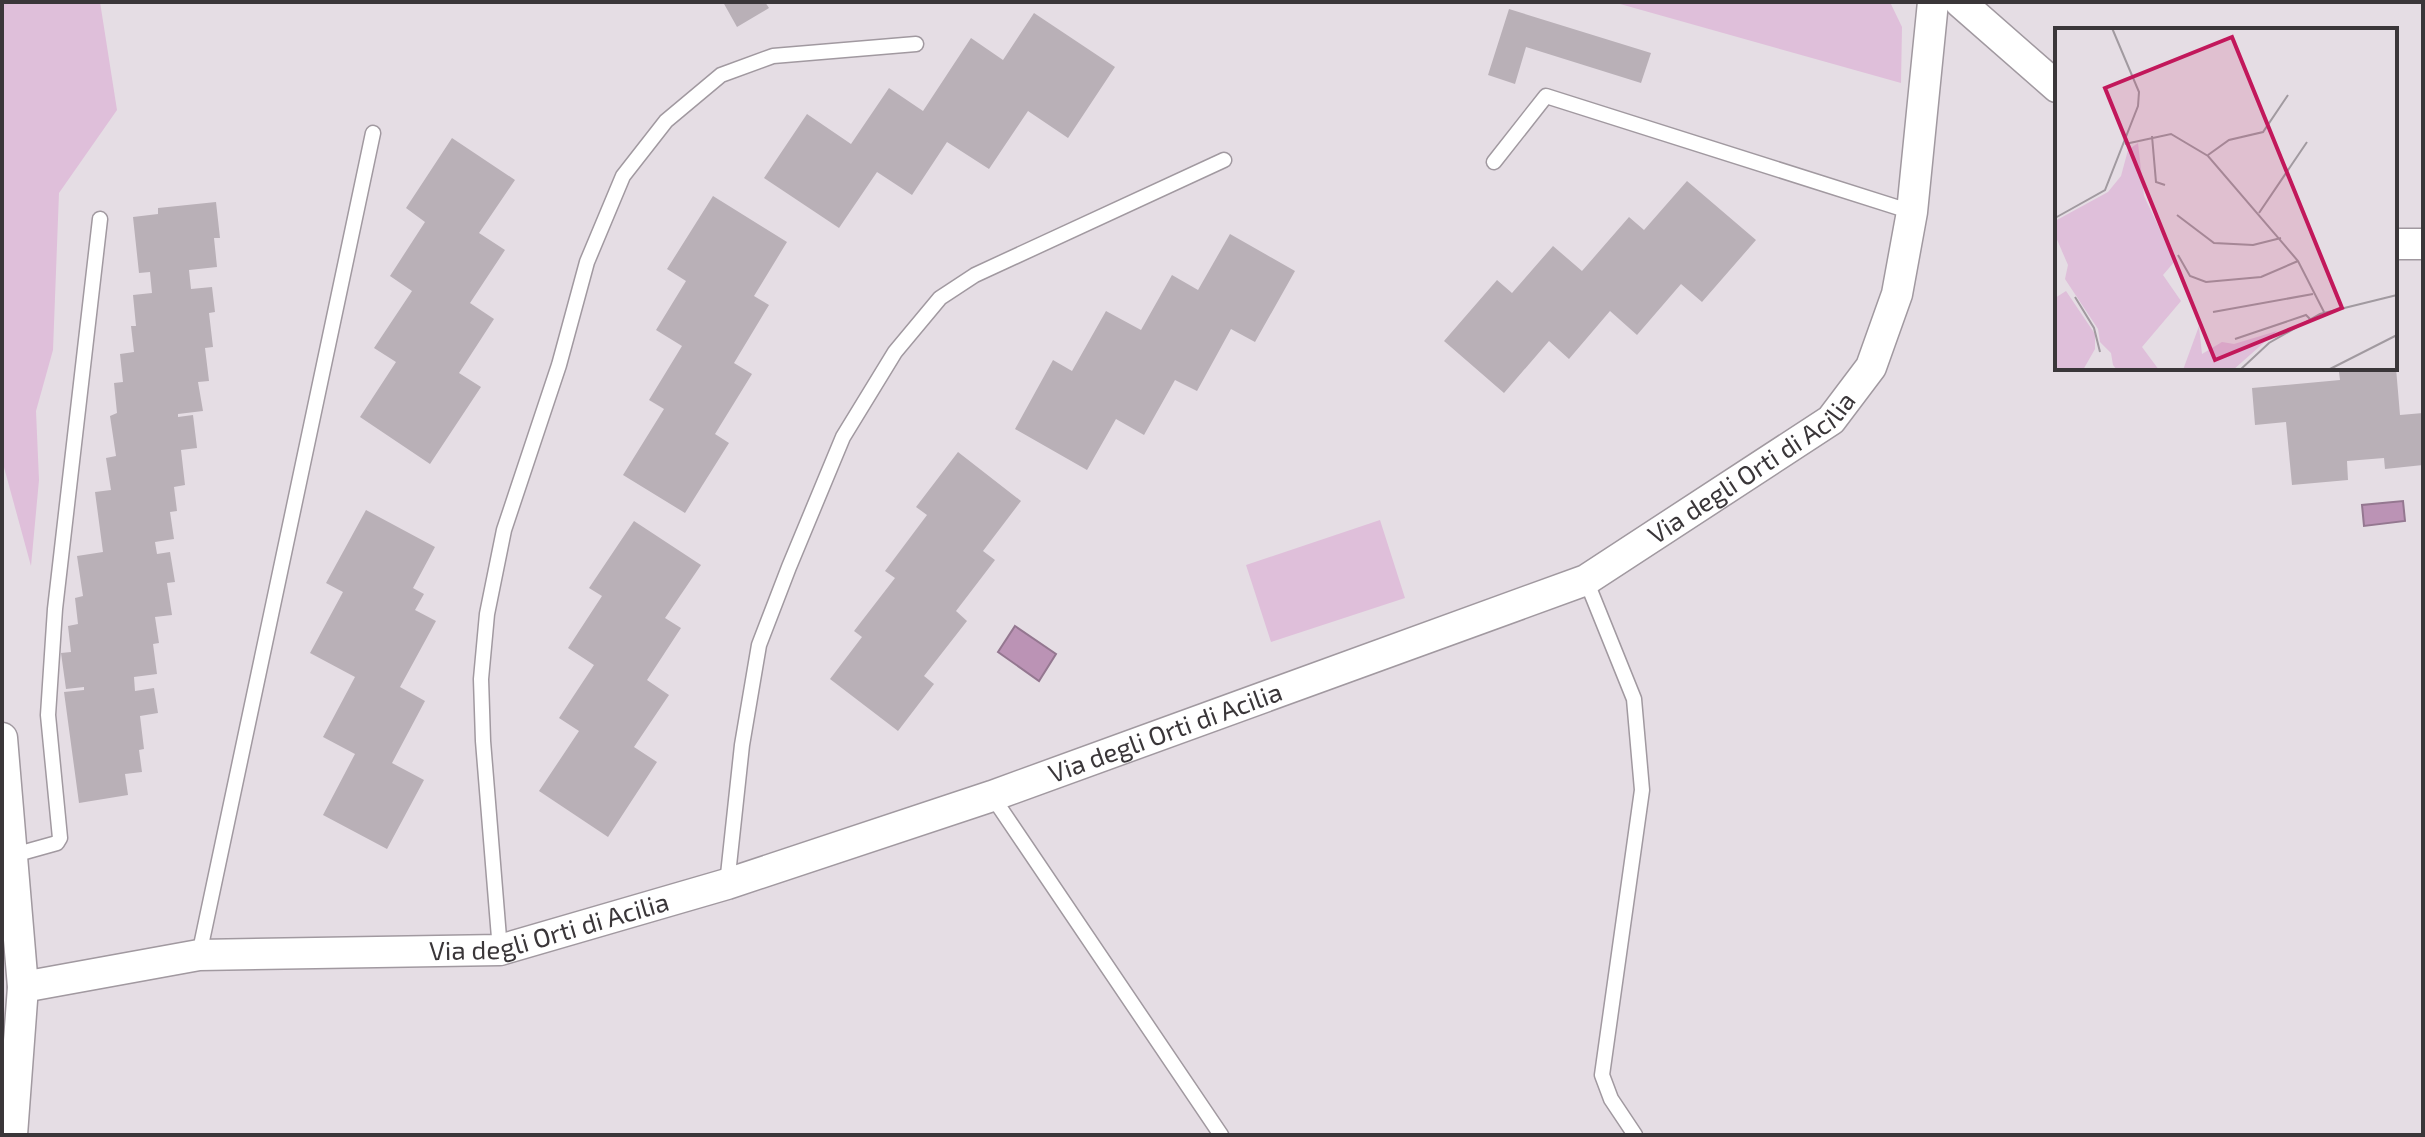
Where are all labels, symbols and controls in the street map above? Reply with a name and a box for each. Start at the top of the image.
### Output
inset map [2055,28,2397,370]
street label: Via degli Orti di Acilia [1641,385,1861,549]
street label: Via degli Orti di Acilia [1044,675,1286,788]
street label: Via degli Orti di Acilia [429,885,672,965]

